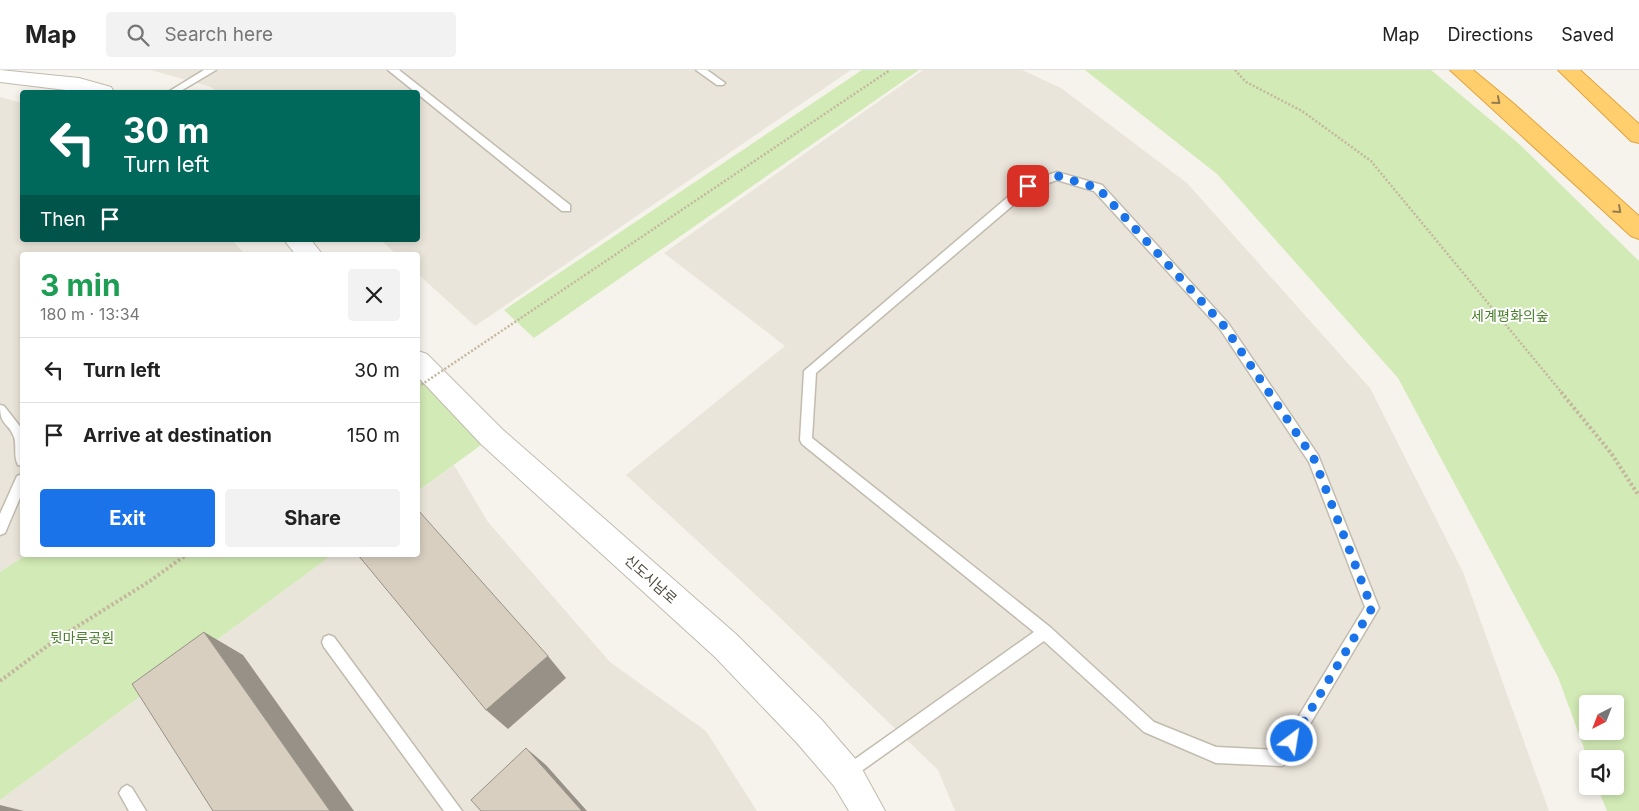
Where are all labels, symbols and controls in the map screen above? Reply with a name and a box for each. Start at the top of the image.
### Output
search box [106,12,456,57]
text: Map [25,20,76,49]
icon: search [124,21,152,49]
text: Search here [164,23,273,46]
text: Map [1382,24,1420,45]
text: Directions [1448,24,1533,45]
text: Saved [1561,24,1614,45]
one-way arrow [1492,96,1501,105]
text: 30 m [123,109,209,151]
icon: left [40,110,105,175]
text: Turn left [123,151,209,177]
pin [1007,165,1049,207]
icon: arrive [1014,172,1042,200]
one-way arrow [1612,204,1621,213]
icon: arrive [96,205,124,233]
text: Then [40,208,86,231]
text: 3 min [40,267,121,303]
button: close [348,269,400,321]
text: 180 m · 13:34 [40,304,140,324]
park label: 세계평화의숲 [1471,307,1549,324]
icon: left [40,356,68,384]
text: Turn left [83,359,161,382]
text: 30 m [354,359,400,382]
icon: arrive [40,421,68,449]
text: Arrive at destination [83,424,272,447]
text: 150 m [347,424,400,447]
button: Exit [40,489,215,547]
button: Share [225,489,400,547]
street label: 신도시남로 [621,551,681,607]
park label: 뒷마루공원 [50,629,114,646]
north arrow [1579,695,1624,740]
map controls [1579,695,1624,795]
position arrow [1265,714,1317,766]
button: sound [1579,750,1624,795]

